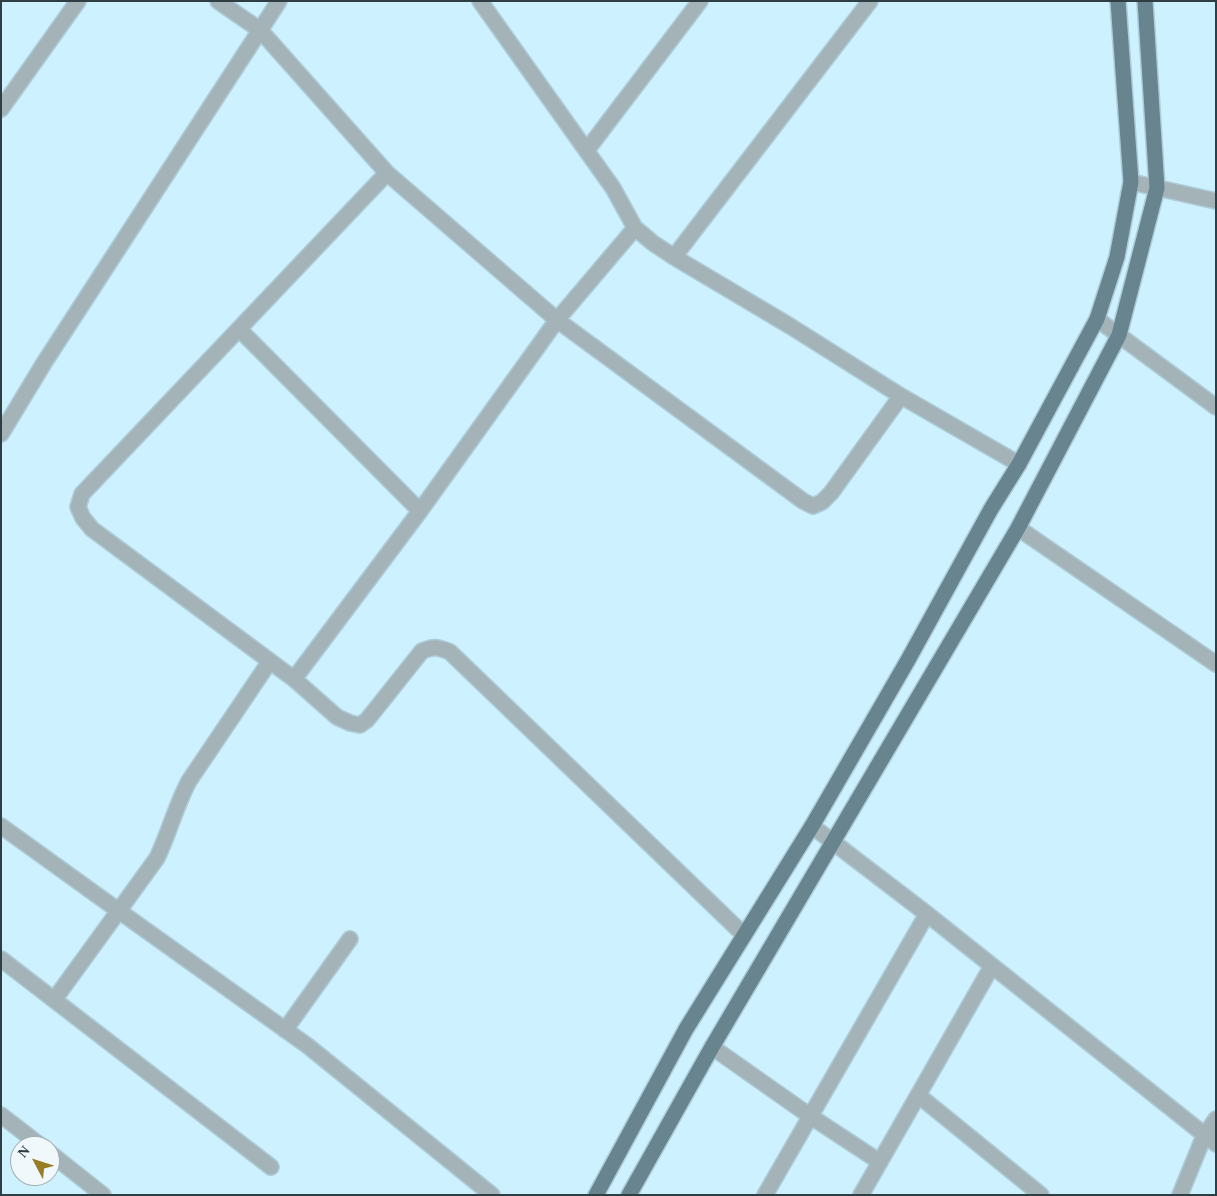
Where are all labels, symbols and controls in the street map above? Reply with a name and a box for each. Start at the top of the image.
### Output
north arrow [10,1136,60,1186]
text: N [15,1143,33,1160]

